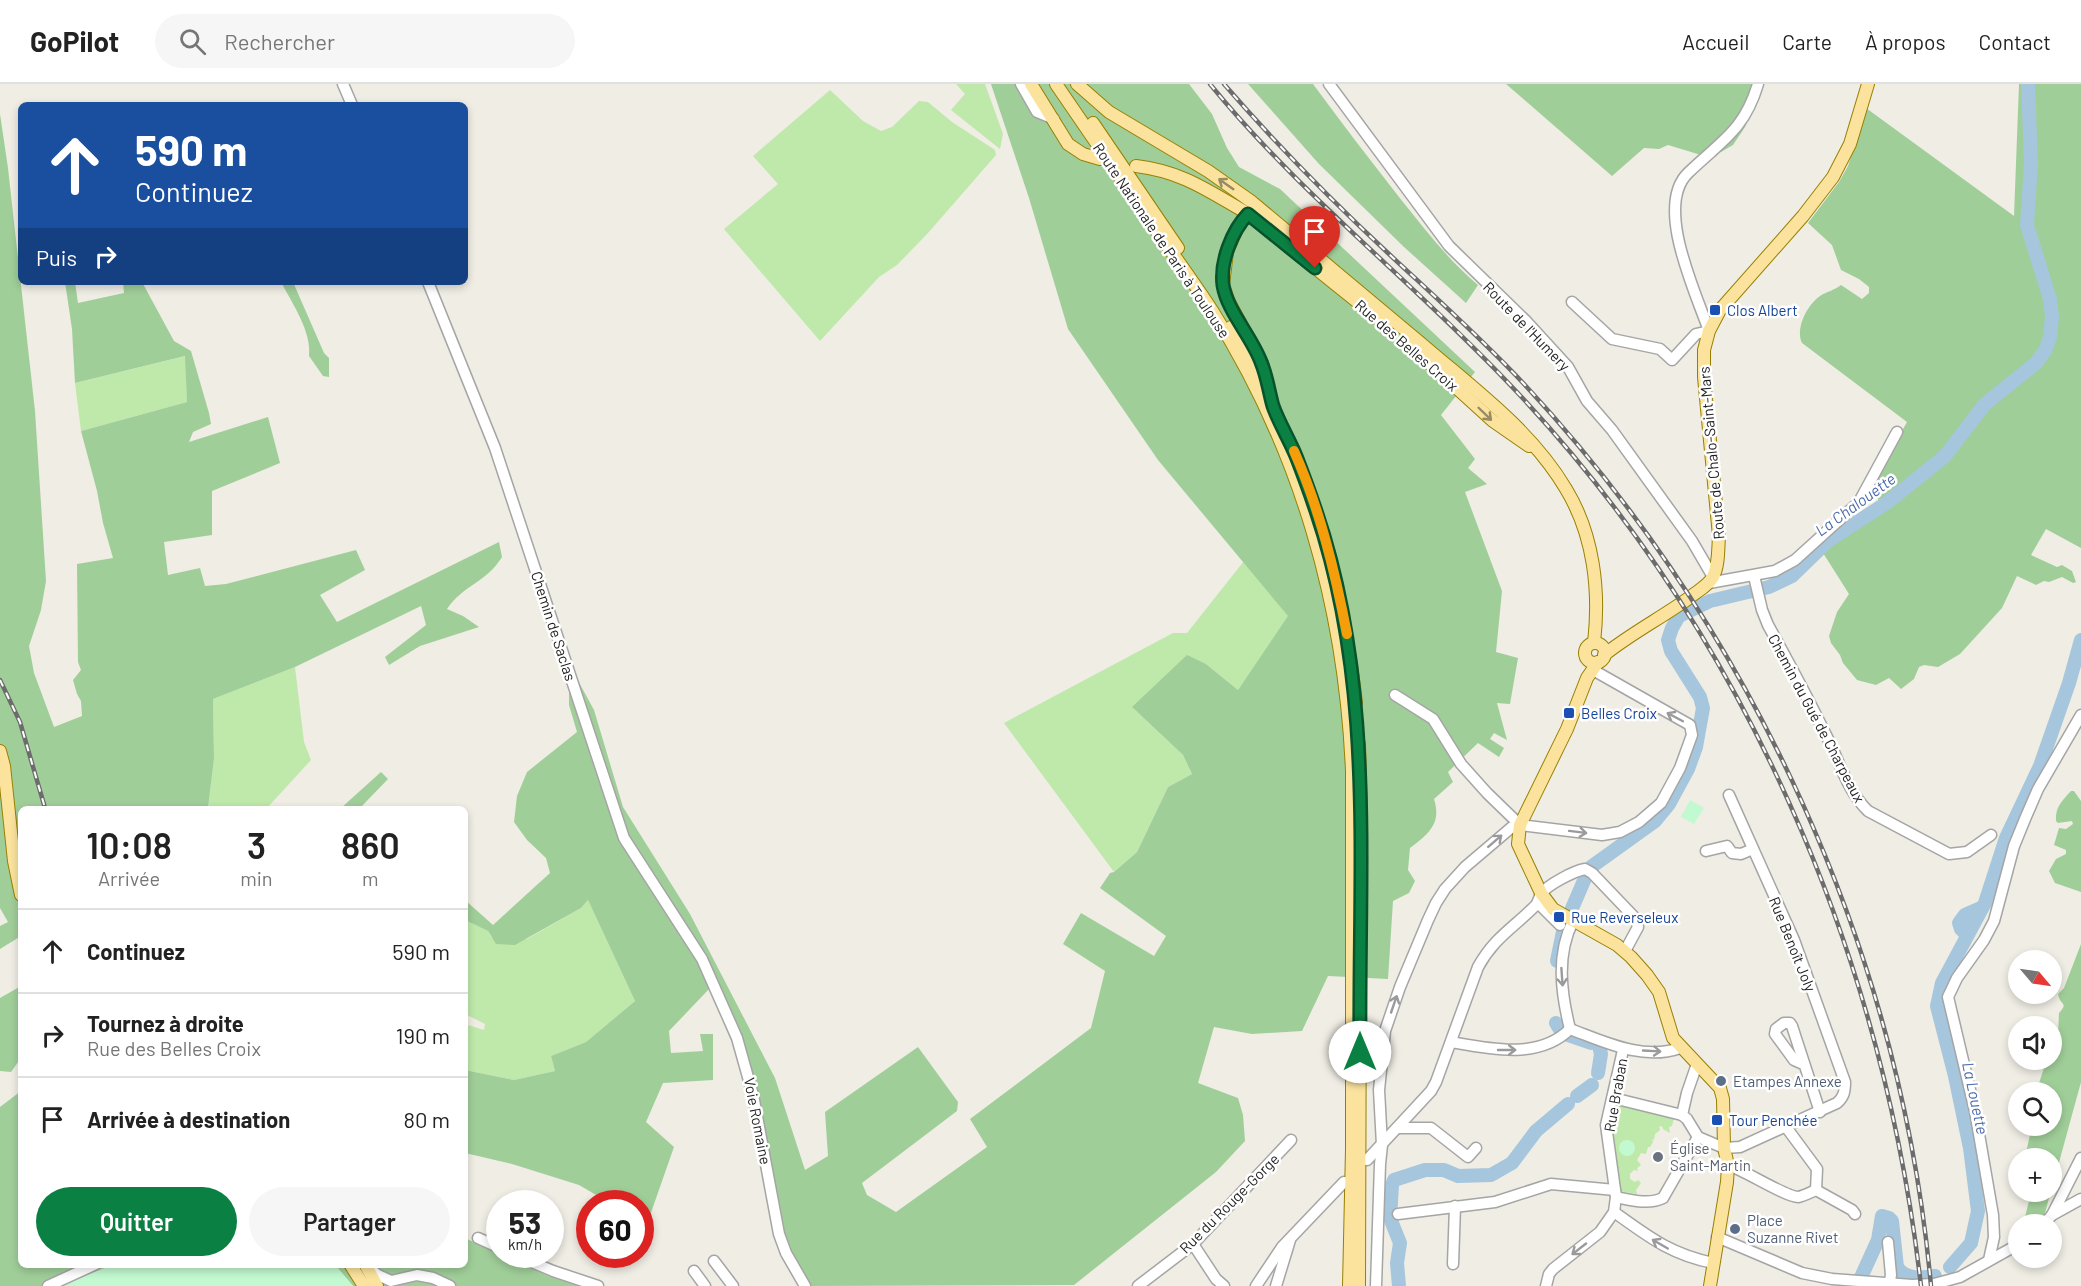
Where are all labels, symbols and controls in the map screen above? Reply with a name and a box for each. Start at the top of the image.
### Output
search box [155,14,575,68]
text: GoPilot [30,24,119,58]
icon: search [176,25,209,58]
text: Rechercher [224,28,335,54]
text: Accueil [1682,29,1749,54]
text: Carte [1782,29,1832,54]
text: À propos [1865,29,1946,54]
text: Contact [1979,29,2051,54]
text: 590 m [135,124,247,174]
icon: ahead [36,126,114,204]
street label: Route Nationale de Paris à Toulouse [1090,139,1234,341]
text: Continuez [135,175,253,207]
one-way arrow [1218,177,1234,190]
pin [1289,206,1340,268]
icon: arrive [1298,215,1331,248]
icon: right [89,240,122,273]
text: Puis [36,244,77,270]
street label: Route de l'Humery [1480,278,1574,374]
street label: Rue des Belles Croix [1352,295,1462,395]
place label: Clos Albert [1727,301,1798,319]
marker: Clos Albert [1708,303,1722,317]
street label: Route de Chalo-Saint-Mars [1694,366,1728,540]
one-way arrow [1477,407,1492,421]
water label: La Chalouette [1811,469,1899,539]
street label: Chemin de Saclas [528,569,580,683]
street label: Chemin du Gué de Charpeaux [1765,631,1869,805]
place label: Belles Croix [1581,704,1657,722]
marker: Belles Croix [1562,706,1576,720]
one-way arrow [1667,711,1685,722]
text: 10:08 [86,823,172,866]
text: 3 [247,823,266,866]
text: 860 [341,823,400,866]
one-way arrow [1568,827,1587,838]
one-way arrow [1487,834,1502,848]
text: Arrivée [98,866,160,890]
text: min [240,866,273,890]
text: m [362,866,379,890]
street label: Rue Benoît Joly [1766,894,1820,994]
place label: Rue Reverseleux [1571,908,1678,926]
marker: Rue Reverseleux [1552,910,1566,924]
icon: ahead [36,935,69,968]
text: Continuez [87,938,185,964]
text: 590 m [392,938,450,964]
north arrow [2008,950,2062,1004]
map controls [2008,950,2062,1268]
one-way arrow [1556,966,1567,986]
one-way arrow [1390,995,1401,1014]
text: Tournez à droite [87,1010,244,1036]
button: sound [2008,1016,2062,1070]
icon: right [36,1019,69,1052]
position arrow [1328,1020,1392,1084]
text: 190 m [396,1022,450,1048]
text: Rue des Belles Croix [87,1036,261,1060]
one-way arrow [1497,1044,1517,1056]
one-way arrow [1641,1045,1661,1056]
street label: Rue Braban [1600,1057,1630,1133]
water label: La Louette [1959,1060,1993,1136]
place label: Etampes Annexe [1733,1072,1842,1090]
marker: Etampes Annexe [1714,1074,1728,1088]
street label: Voie Romaine [741,1076,775,1166]
button: search [2008,1082,2062,1136]
icon: arrive [36,1103,69,1136]
text: Arrivée à destination [87,1106,290,1132]
text: 80 m [404,1106,450,1132]
place label: Tour Penchée [1729,1111,1818,1129]
marker: Tour Penchée [1710,1113,1724,1127]
place label: Église Saint-Martin [1670,1139,1751,1174]
button: + [2008,1148,2062,1202]
street label: Rue du Rouge-Gorge [1175,1149,1283,1257]
marker: Église Saint-Martin [1651,1150,1665,1164]
button: Quitter [36,1187,237,1256]
button: Partager [249,1187,450,1256]
speed limit sign: 60 [576,1190,654,1268]
text: 53 [509,1204,541,1240]
place label: Place Suzanne Rivet [1747,1211,1838,1246]
button: − [2008,1214,2062,1268]
marker: Place Suzanne Rivet [1728,1222,1742,1236]
text: km/h [508,1235,542,1253]
one-way arrow [1652,1238,1669,1250]
one-way arrow [1571,1242,1587,1255]

